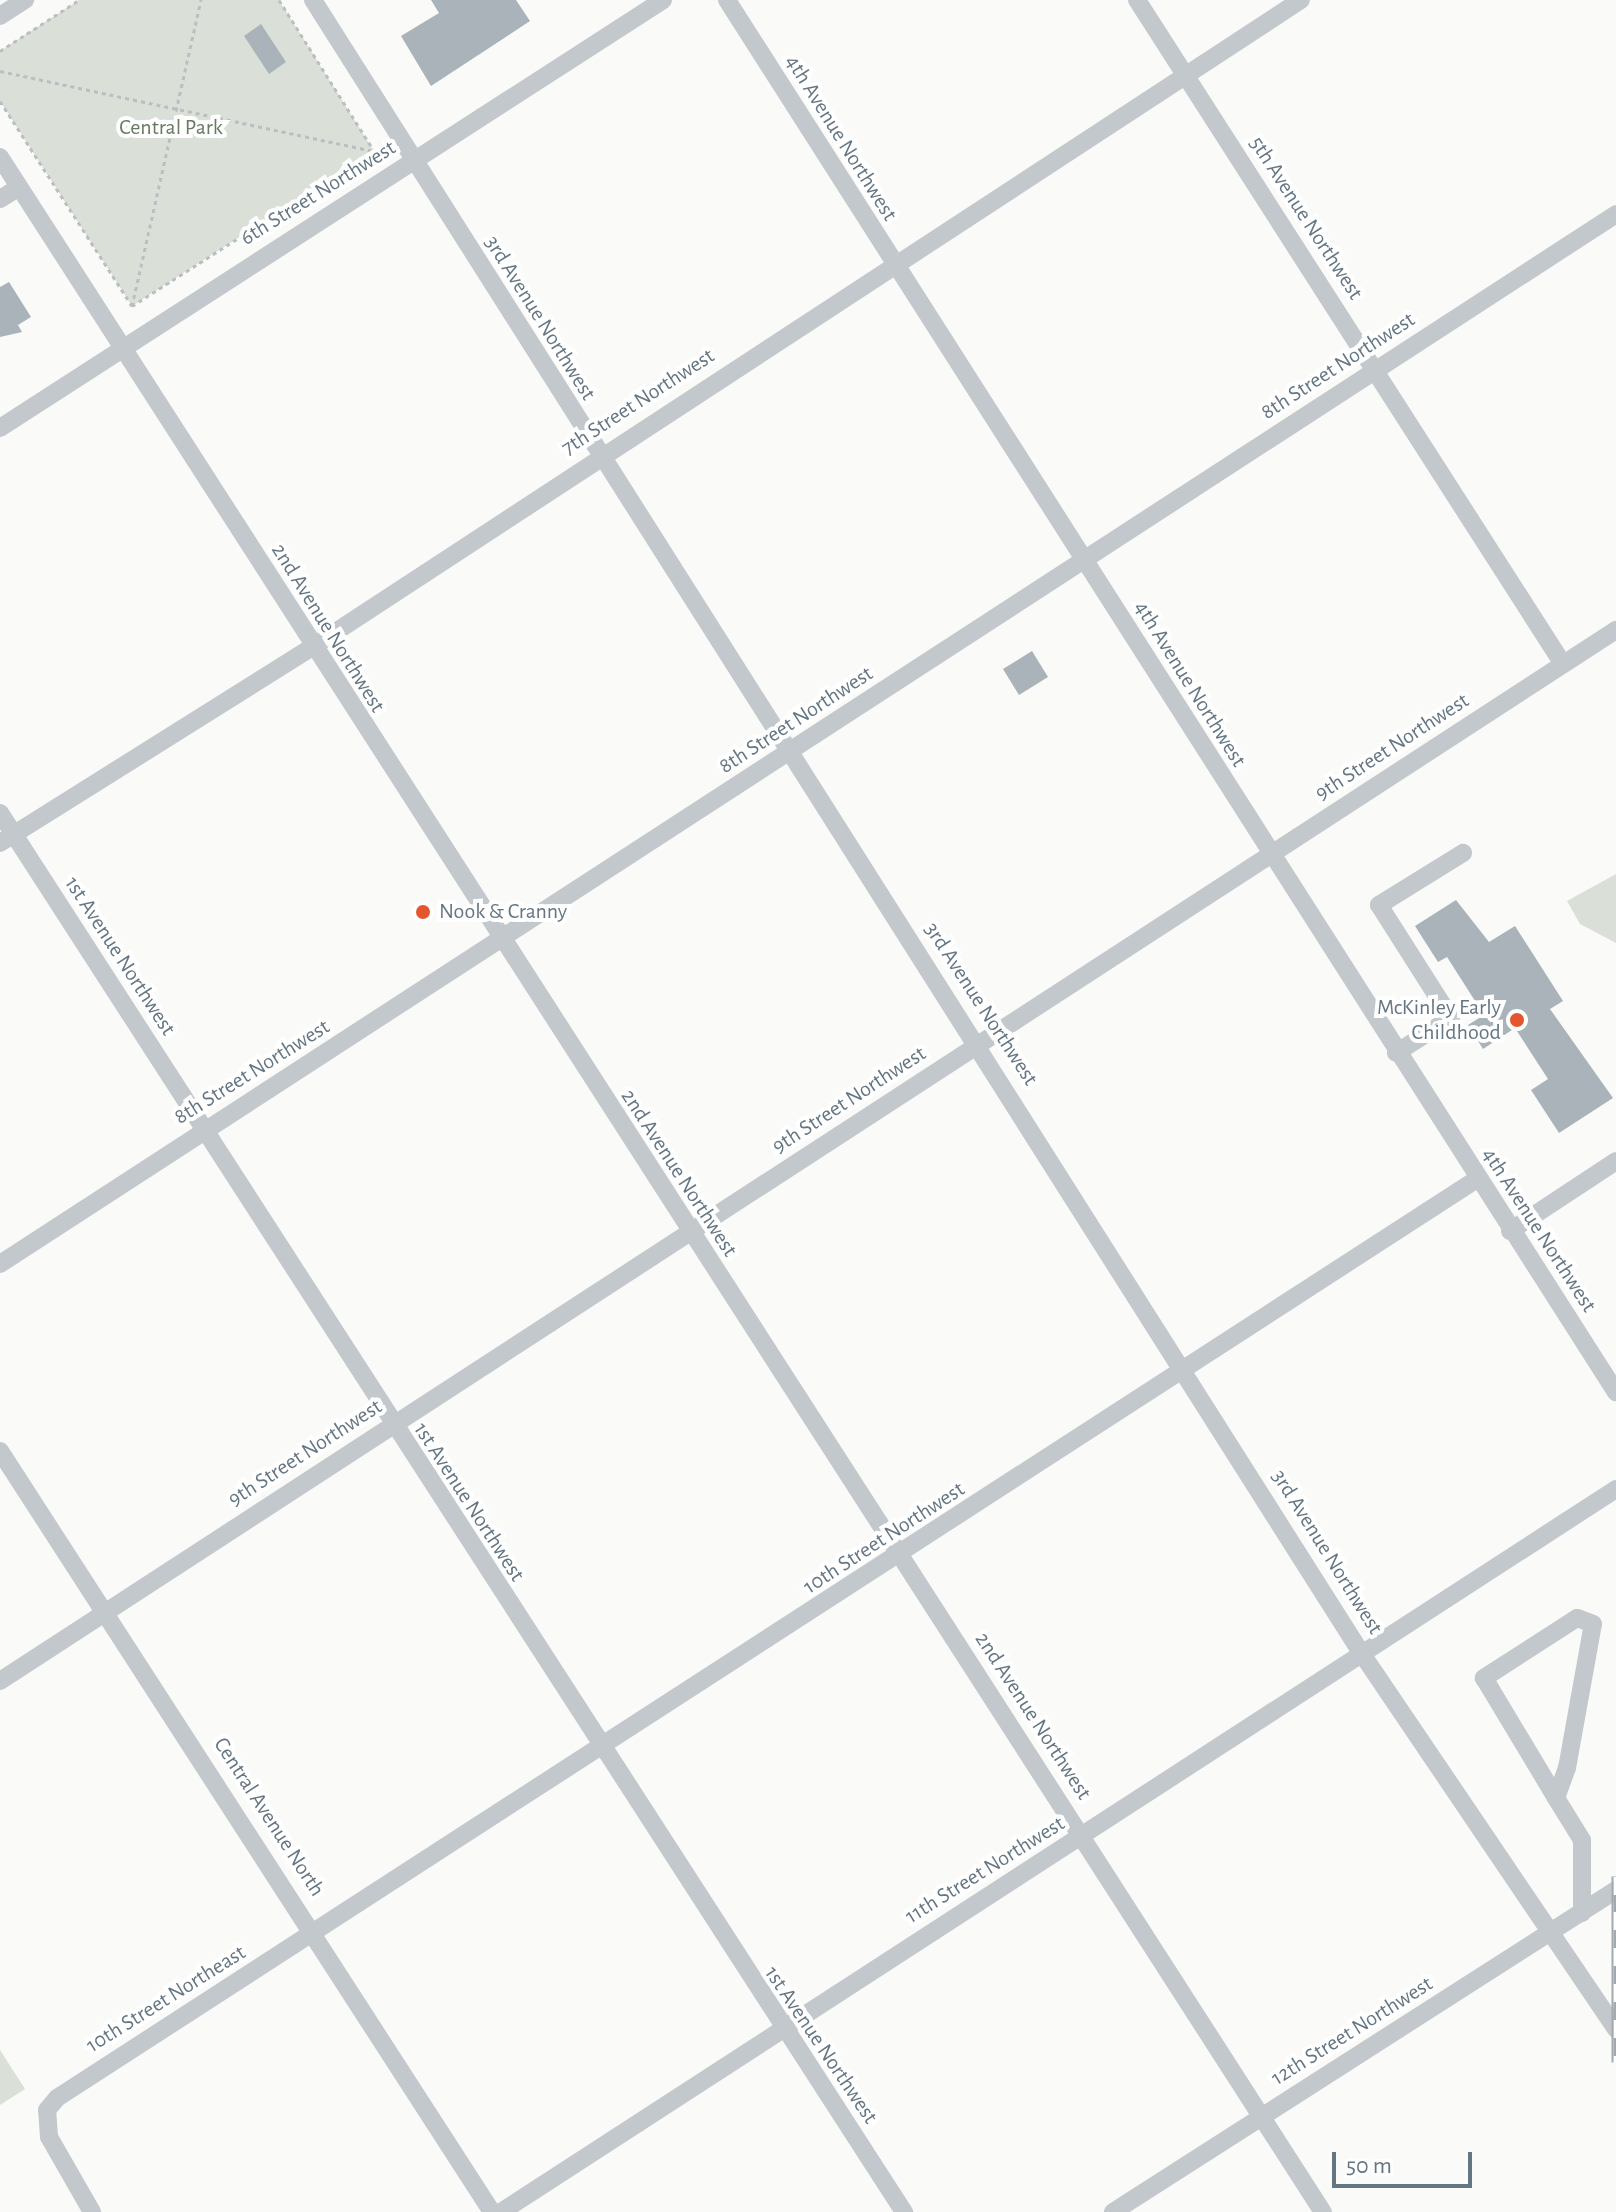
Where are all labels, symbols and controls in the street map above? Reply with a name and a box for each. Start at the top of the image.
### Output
street label: 4th Avenue Northwest [779,50,903,226]
park label: Central Park [119,115,223,141]
street label: 5th Avenue Northwest [1243,131,1369,305]
street label: 6th Street Northwest [236,135,400,251]
street label: 3rd Avenue Northwest [479,231,601,405]
street label: 8th Street Northwest [1256,306,1420,426]
street label: 7th Street Northwest [557,343,719,461]
street label: 2nd Avenue Northwest [265,539,391,717]
street label: 4th Avenue Northwest [1128,596,1252,772]
street label: 8th Street Northwest [714,660,878,780]
street label: 9th Street Northwest [1310,687,1474,807]
street label: 1st Avenue Northwest [59,872,181,1040]
place label: Nook & Cranny [439,899,567,925]
marker: Nook & Cranny [414,903,432,921]
street label: 3rd Avenue Northwest [918,918,1044,1090]
place label: McKinley Early Childhood [1377,994,1501,1046]
marker: McKinley Early Childhood [1508,1011,1526,1029]
street label: 8th Street Northwest [170,1014,334,1130]
street label: 9th Street Northwest [767,1040,931,1160]
street label: 2nd Avenue Northwest [615,1084,743,1262]
street label: 4th Avenue Northwest [1476,1143,1602,1317]
street label: 9th Street Northwest [223,1393,387,1513]
street label: 1st Avenue Northwest [408,1418,530,1586]
street label: 3rd Avenue Northwest [1266,1465,1388,1639]
street label: 10th Street Northwest [798,1476,970,1600]
street label: 2nd Avenue Northwest [969,1627,1097,1805]
street label: Central Avenue North [208,1733,330,1901]
street label: 11th Street Northwest [901,1810,1069,1930]
street label: 10th Street Northeast [81,1939,251,2059]
street label: 1st Avenue Northwest [759,1961,883,2129]
street label: 12th Street Northwest [1266,1971,1438,2091]
scale bar [1336,2136,1476,2186]
text: 50 m [1346,2154,1392,2178]

